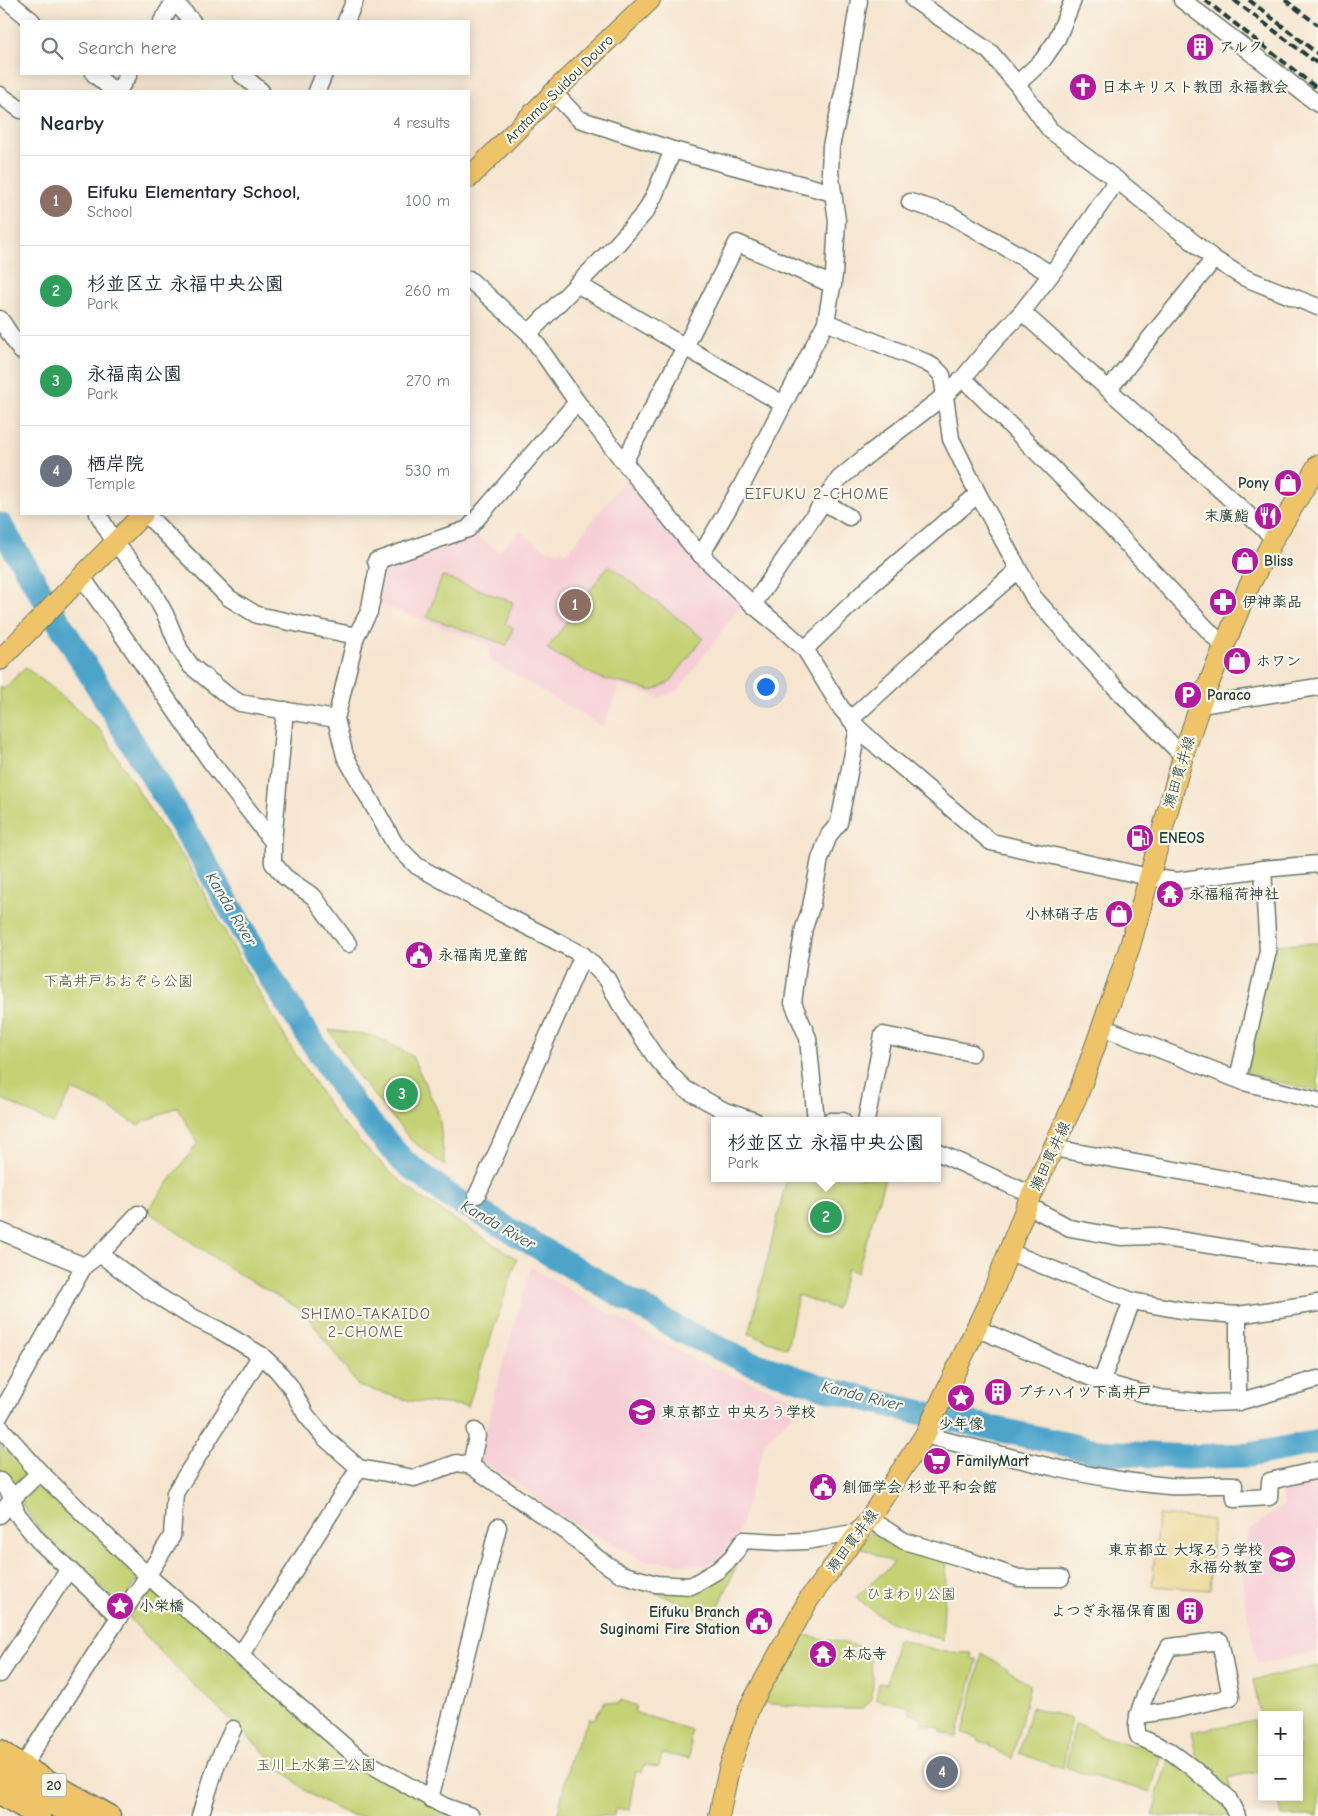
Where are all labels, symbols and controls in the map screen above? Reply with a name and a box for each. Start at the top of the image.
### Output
search box [20,20,470,75]
street label: Aratama-Suidou Douro [501,31,617,147]
building icon: アルク [1185,32,1215,62]
icon: search [38,34,66,62]
text: Search here [78,37,177,59]
place label: アルク [1219,38,1263,56]
church icon: 日本キリスト教団 永福教会 [1068,72,1098,102]
place label: 日本キリスト教団 永福教会 [1102,78,1289,96]
text: Nearby [40,111,104,135]
text: 4 results [393,114,450,132]
text: Eifuku Elementary School, [87,181,300,203]
text: 1 [53,192,59,210]
text: 100 m [406,192,450,210]
text: School [87,203,133,221]
text: 杉並区立 永福中央公園 [87,273,284,295]
text: 2 [52,282,60,300]
text: 260 m [405,282,450,300]
text: Park [87,295,118,313]
text: 永福南公園 [87,363,182,385]
text: 3 [52,372,60,390]
text: 270 m [406,372,450,390]
text: Park [87,385,118,403]
text: 栖岸院 [87,453,144,475]
text: 4 [52,462,60,480]
text: 530 m [405,462,450,480]
shop icon: Pony [1273,468,1303,498]
place label: Pony [1238,474,1269,492]
text: Temple [87,475,135,493]
district label: EIFUKU 2-CHOME [744,485,890,503]
restaurant icon: 末廣鮨 [1253,501,1283,531]
place label: 末廣鮨 [1204,507,1249,525]
shop icon: Bliss [1230,546,1260,576]
place label: Bliss [1264,552,1293,570]
pin: 1 [559,586,591,624]
pharmacy icon: 伊神薬品 [1208,587,1238,617]
place label: 伊神薬品 [1242,593,1302,611]
shop icon: ホワン [1222,646,1252,676]
place label: ホワン [1256,652,1301,670]
your location [753,674,779,700]
parking icon: Paraco [1173,680,1203,710]
place label: Paraco [1207,686,1251,704]
street label: 瀬田貫井線 [1159,733,1199,811]
fuel station icon: ENEOS [1125,823,1155,853]
place label: ENEOS [1159,829,1204,847]
water label: Kanda River [202,869,260,949]
temple icon: 永福稲荷神社 [1155,879,1185,909]
place label: 永福稲荷神社 [1189,885,1279,903]
shop icon: 小林硝子店 [1104,899,1134,929]
place label: 小林硝子店 [1025,905,1100,923]
public building icon: 永福南児童館 [404,940,434,970]
place label: 永福南児童館 [438,946,528,964]
park label: 下高井戸おおぞら公園 [43,972,193,990]
pin: 3 [386,1075,418,1113]
popup [711,1117,941,1182]
street label: 瀬田貫井線 [1026,1118,1074,1194]
text: 杉並区立 永福中央公園 [728,1132,924,1154]
text: Park [728,1154,758,1172]
water label: Kanda River [458,1197,539,1254]
pin: 2 [810,1198,842,1236]
district label: SHIMO-TAKAIDO 2-CHOME [301,1305,431,1341]
water label: Kanda River [820,1377,905,1415]
building icon: プチハイツ下高井戸 [983,1377,1013,1407]
place icon: 少年像 [946,1383,976,1413]
place label: プチハイツ下高井戸 [1017,1383,1152,1401]
school or university icon: 東京都立 中央ろう学校 [627,1397,657,1427]
place label: 東京都立 中央ろう学校 [661,1403,816,1421]
place label: 少年像 [938,1415,984,1433]
supermarket icon: FamilyMart [922,1446,952,1476]
place label: FamilyMart [956,1452,1030,1470]
public building icon: 創価学会 杉並平和会館 [808,1472,838,1502]
place label: 創価学会 杉並平和会館 [842,1478,997,1496]
street label: 瀬田貫井線 [822,1506,882,1576]
place label: 東京都立 大塚ろう学校 永福分教室 [1108,1541,1263,1576]
school or university icon: 東京都立 大塚ろう学校 永福分教室 [1267,1544,1297,1574]
park label: ひまわり公園 [866,1585,956,1603]
place icon: 小栄橋 [105,1591,135,1621]
building icon: よつぎ永福保育園 [1175,1596,1205,1626]
place label: 小栄橋 [139,1597,184,1615]
place label: よつぎ永福保育園 [1051,1602,1171,1620]
place label: Eifuku Branch Suginami Fire Station [600,1603,740,1638]
public building icon: Eifuku Branch Suginami Fire Station [744,1606,774,1636]
temple icon: 本応寺 [808,1639,838,1669]
place label: 本応寺 [842,1645,887,1663]
map controls [1258,1711,1303,1801]
button: + [1258,1711,1303,1756]
pin: 4 [926,1753,958,1791]
park label: 玉川上水第三公園 [256,1756,376,1774]
button: − [1258,1756,1303,1801]
road number: 20 [42,1774,66,1796]

